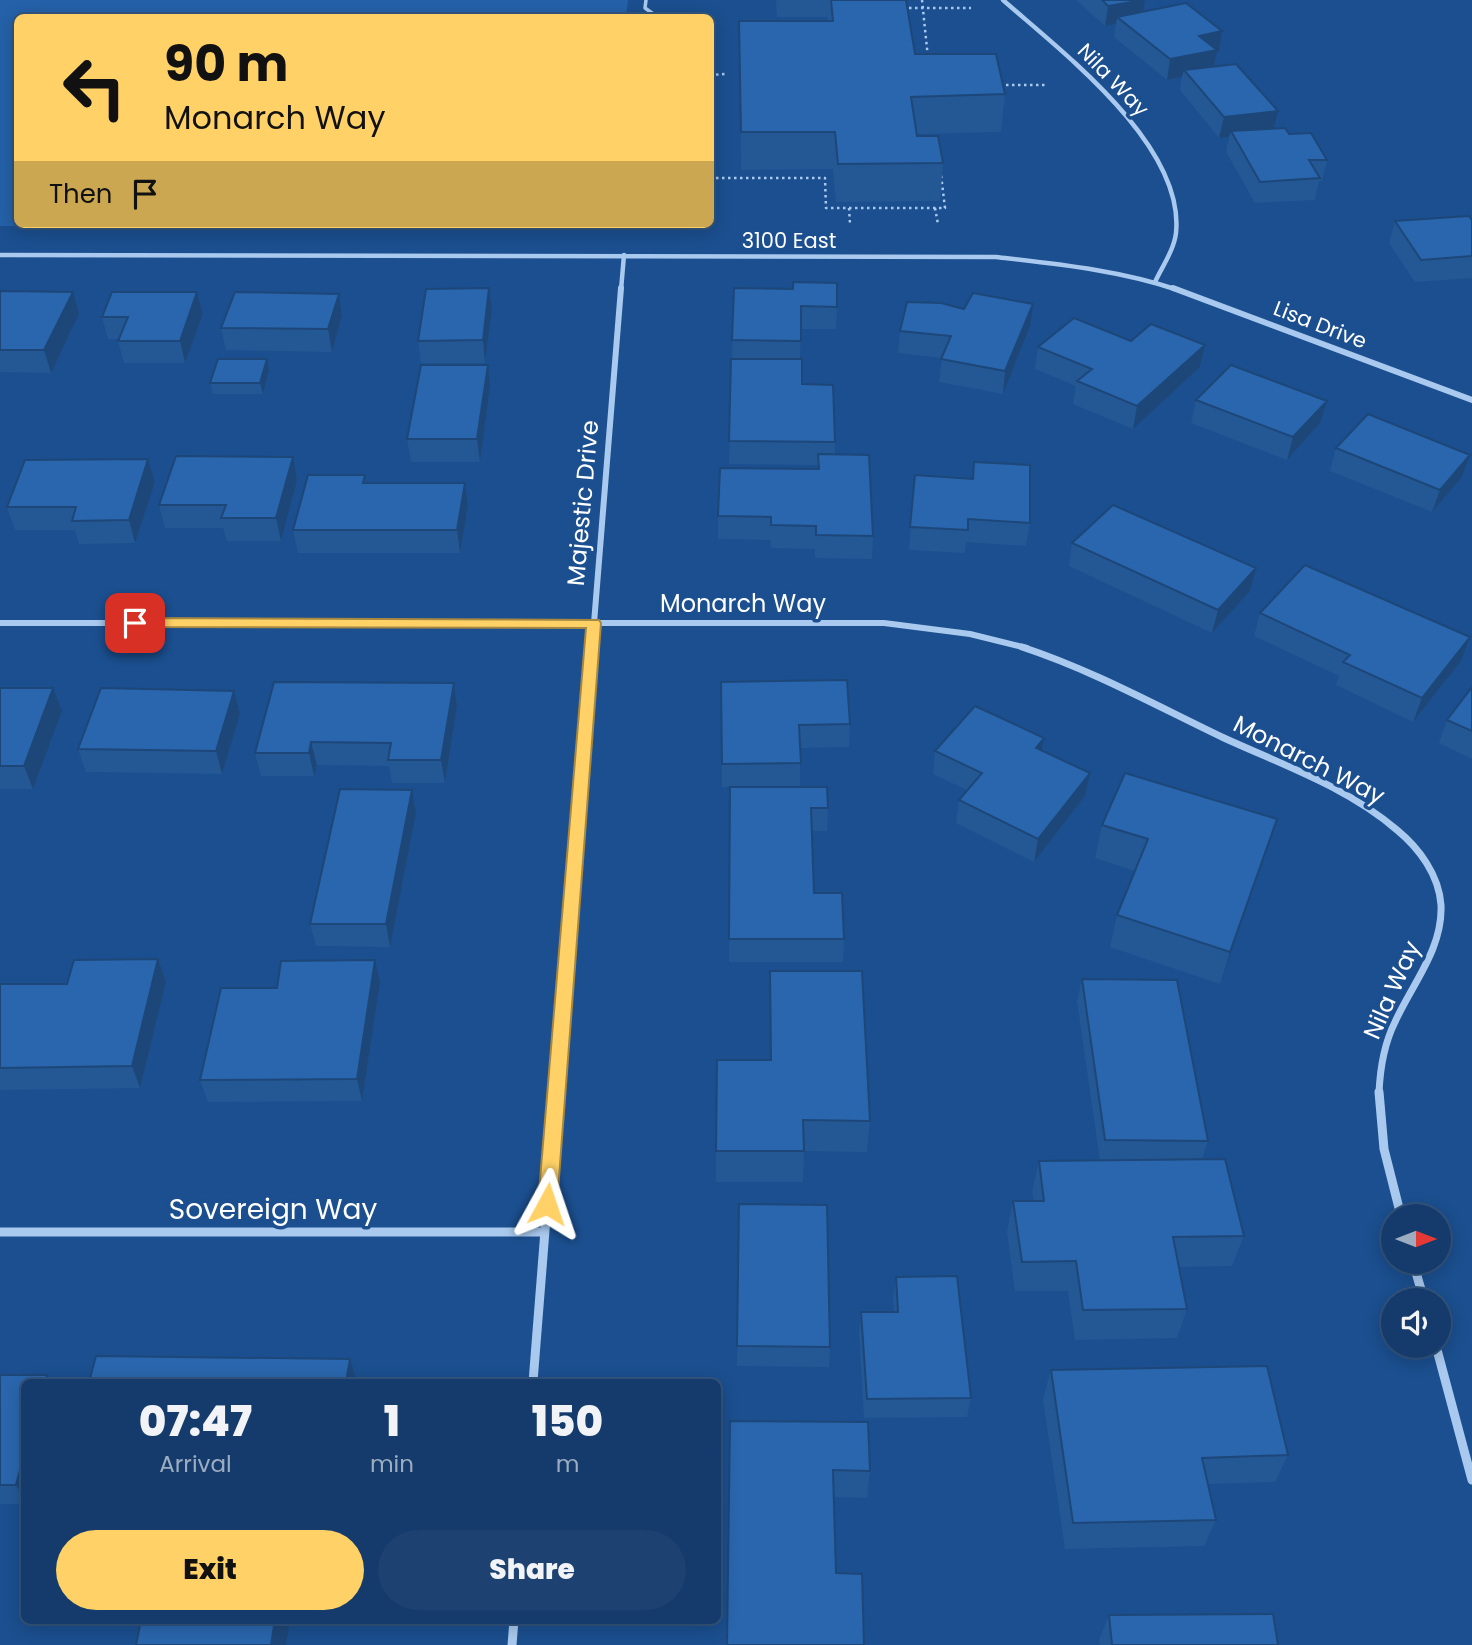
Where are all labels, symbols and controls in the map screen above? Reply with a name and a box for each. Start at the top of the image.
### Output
text: 90 m [164,30,288,98]
street label: Nila Way [1071,37,1156,123]
icon: left [49,42,140,133]
text: Monarch Way [164,95,385,140]
icon: arrive [126,175,164,213]
text: Then [49,176,112,212]
street label: 3100 East [742,226,836,255]
street label: Lisa Drive [1269,293,1371,356]
street label: Majestic Drive [559,419,606,587]
street label: Monarch Way [660,587,827,620]
pin [105,593,165,653]
icon: arrive [116,604,154,642]
street label: Monarch Way [1228,707,1391,812]
street label: Nila Way [1355,935,1428,1044]
position arrow [510,1167,584,1241]
street label: Sovereign Way [169,1190,377,1229]
north arrow [1381,1204,1451,1274]
map controls [1381,1204,1451,1358]
button: sound [1381,1288,1451,1358]
text: 07:47 [139,1392,252,1451]
text: 1 [384,1392,400,1451]
text: 150 [532,1392,603,1451]
text: Arrival [159,1448,232,1480]
text: min [370,1448,414,1480]
text: m [556,1448,579,1480]
button: Exit [56,1530,364,1610]
button: Share [378,1530,686,1610]

